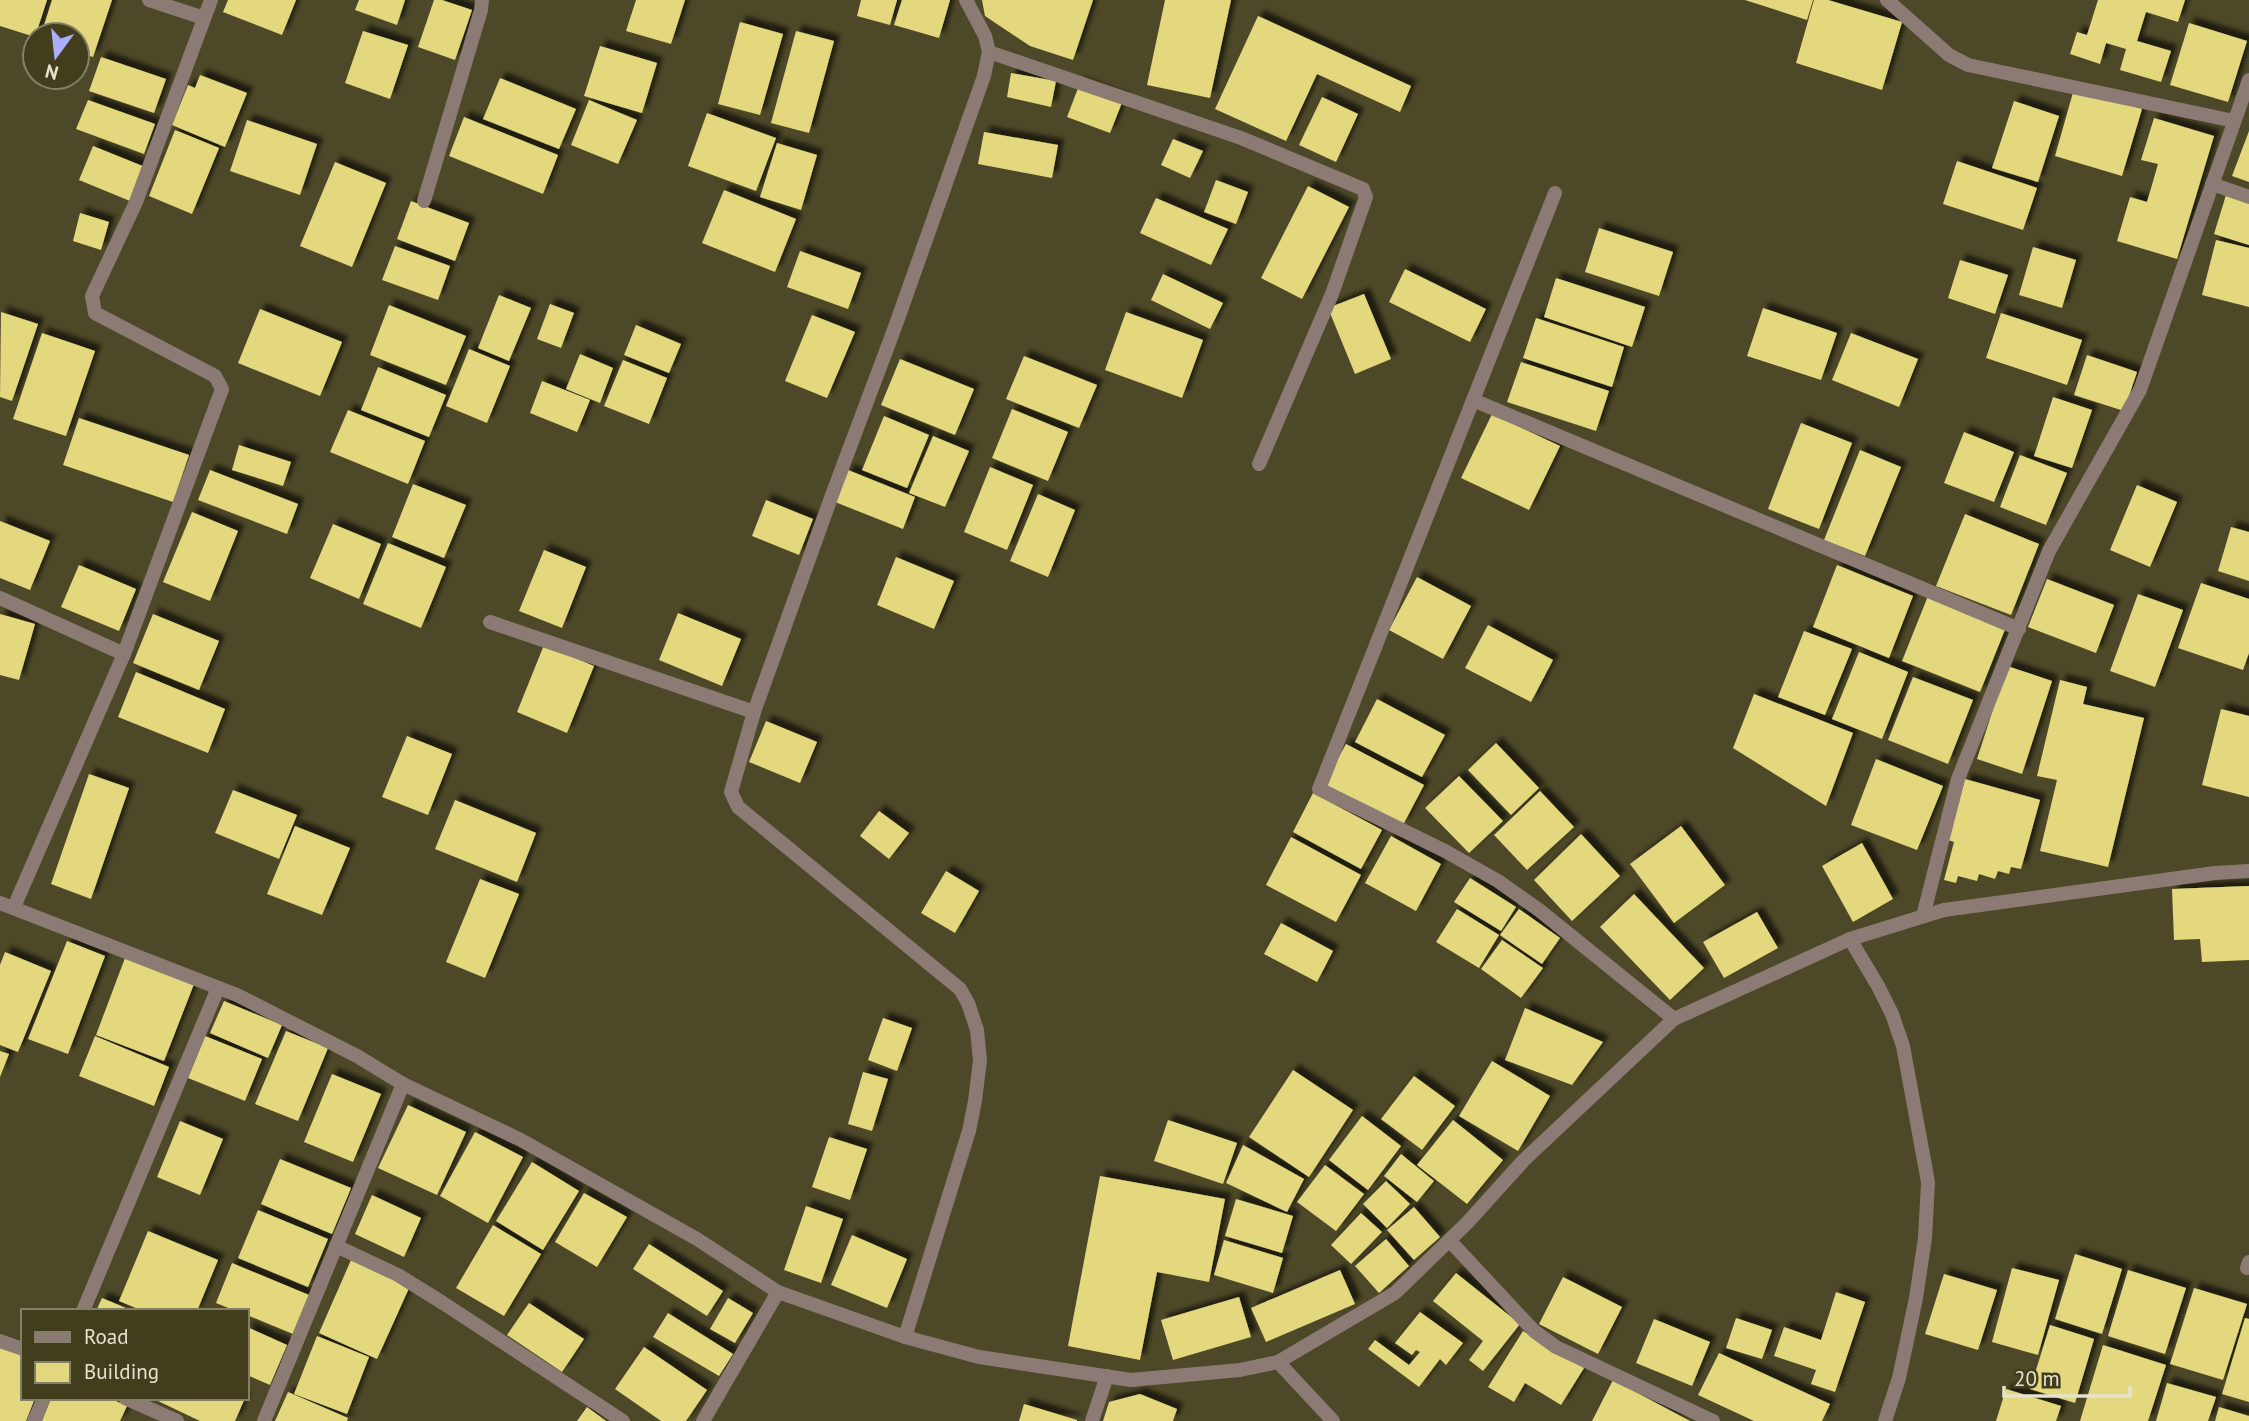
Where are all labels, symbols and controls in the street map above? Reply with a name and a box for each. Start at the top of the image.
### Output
north arrow [21,21,91,91]
text: N [42,59,61,86]
legend [21,1309,248,1400]
text: Road [84,1323,128,1350]
scale bar [2004,1354,2130,1398]
text: Building [84,1358,159,1385]
text: 20 m [2014,1365,2060,1392]

